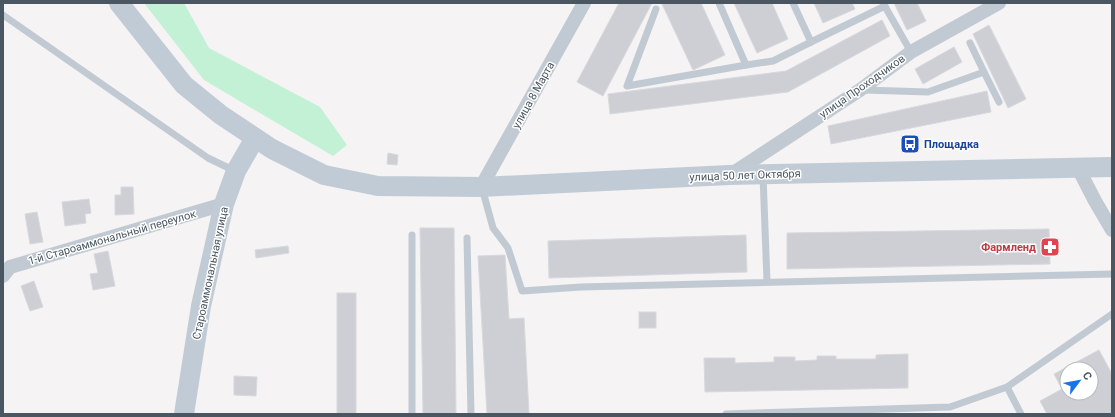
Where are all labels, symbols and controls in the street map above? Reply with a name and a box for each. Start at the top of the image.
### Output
street label: улица Проходчиков [817,52,908,121]
street label: улица 8 Марта [510,60,557,131]
bus stop icon: Площадка [899,133,921,155]
place label: Площадка [924,138,979,151]
street label: улица 50 лет Октября [689,167,801,184]
street label: Староаммональная улица [190,206,231,341]
street label: 1-й Староаммональный переулок [27,207,198,268]
pharmacy icon: Фармленд [1039,236,1061,258]
place label: Фармленд [981,241,1036,254]
north arrow [1059,361,1099,401]
text: С [1080,369,1094,382]

